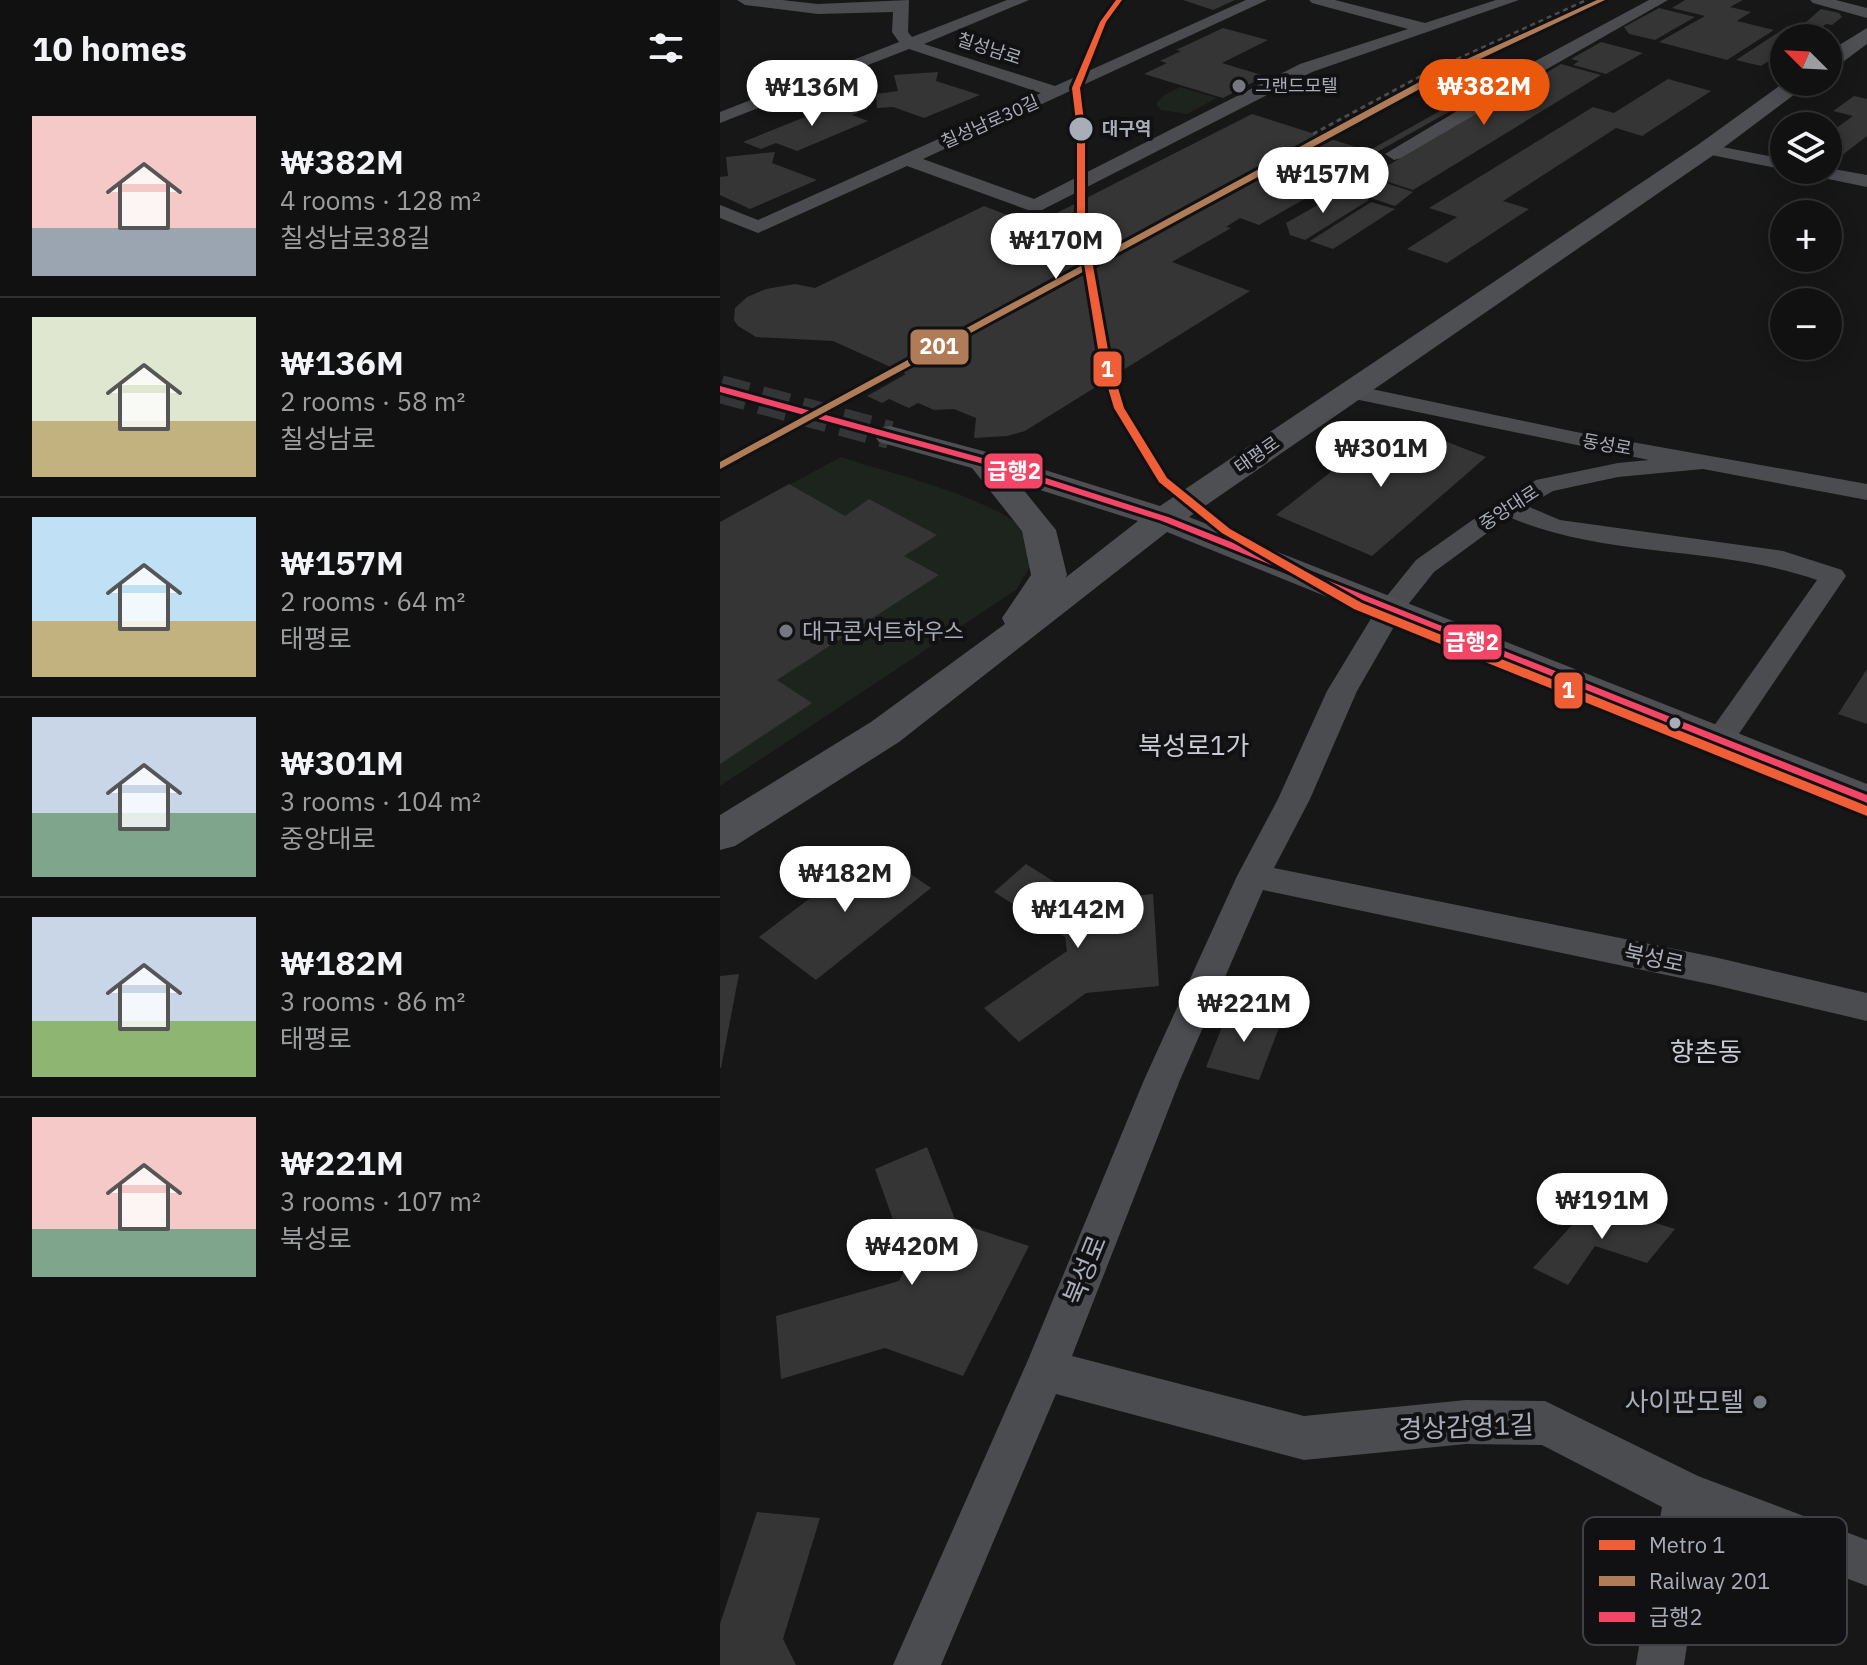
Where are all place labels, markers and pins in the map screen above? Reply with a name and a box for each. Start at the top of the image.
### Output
pin: ₩382M [1428,59,1540,127]
pin: ₩136M [756,60,868,128]
place label: 그랜드모텔 [1255,74,1338,97]
marker: 그랜드모텔 [1230,77,1248,95]
marker: 대구역 [1067,115,1095,143]
place label: 대구역 [1102,117,1152,140]
pin: ₩157M [1267,147,1379,215]
pin: ₩170M [1000,213,1112,281]
pin: ₩301M [1325,421,1437,489]
place label: 대구콘서트하우스 [802,616,964,645]
marker: 대구콘서트하우스 [777,622,795,640]
unlabelled marker [1667,715,1683,731]
pin: ₩182M [789,846,901,914]
pin: ₩142M [1022,882,1134,950]
pin: ₩221M [1188,976,1300,1044]
pin: ₩191M [1546,1173,1658,1241]
pin: ₩420M [856,1219,968,1287]
place label: 사이판모텔 [1624,1384,1744,1418]
marker: 사이판모텔 [1751,1393,1769,1411]

